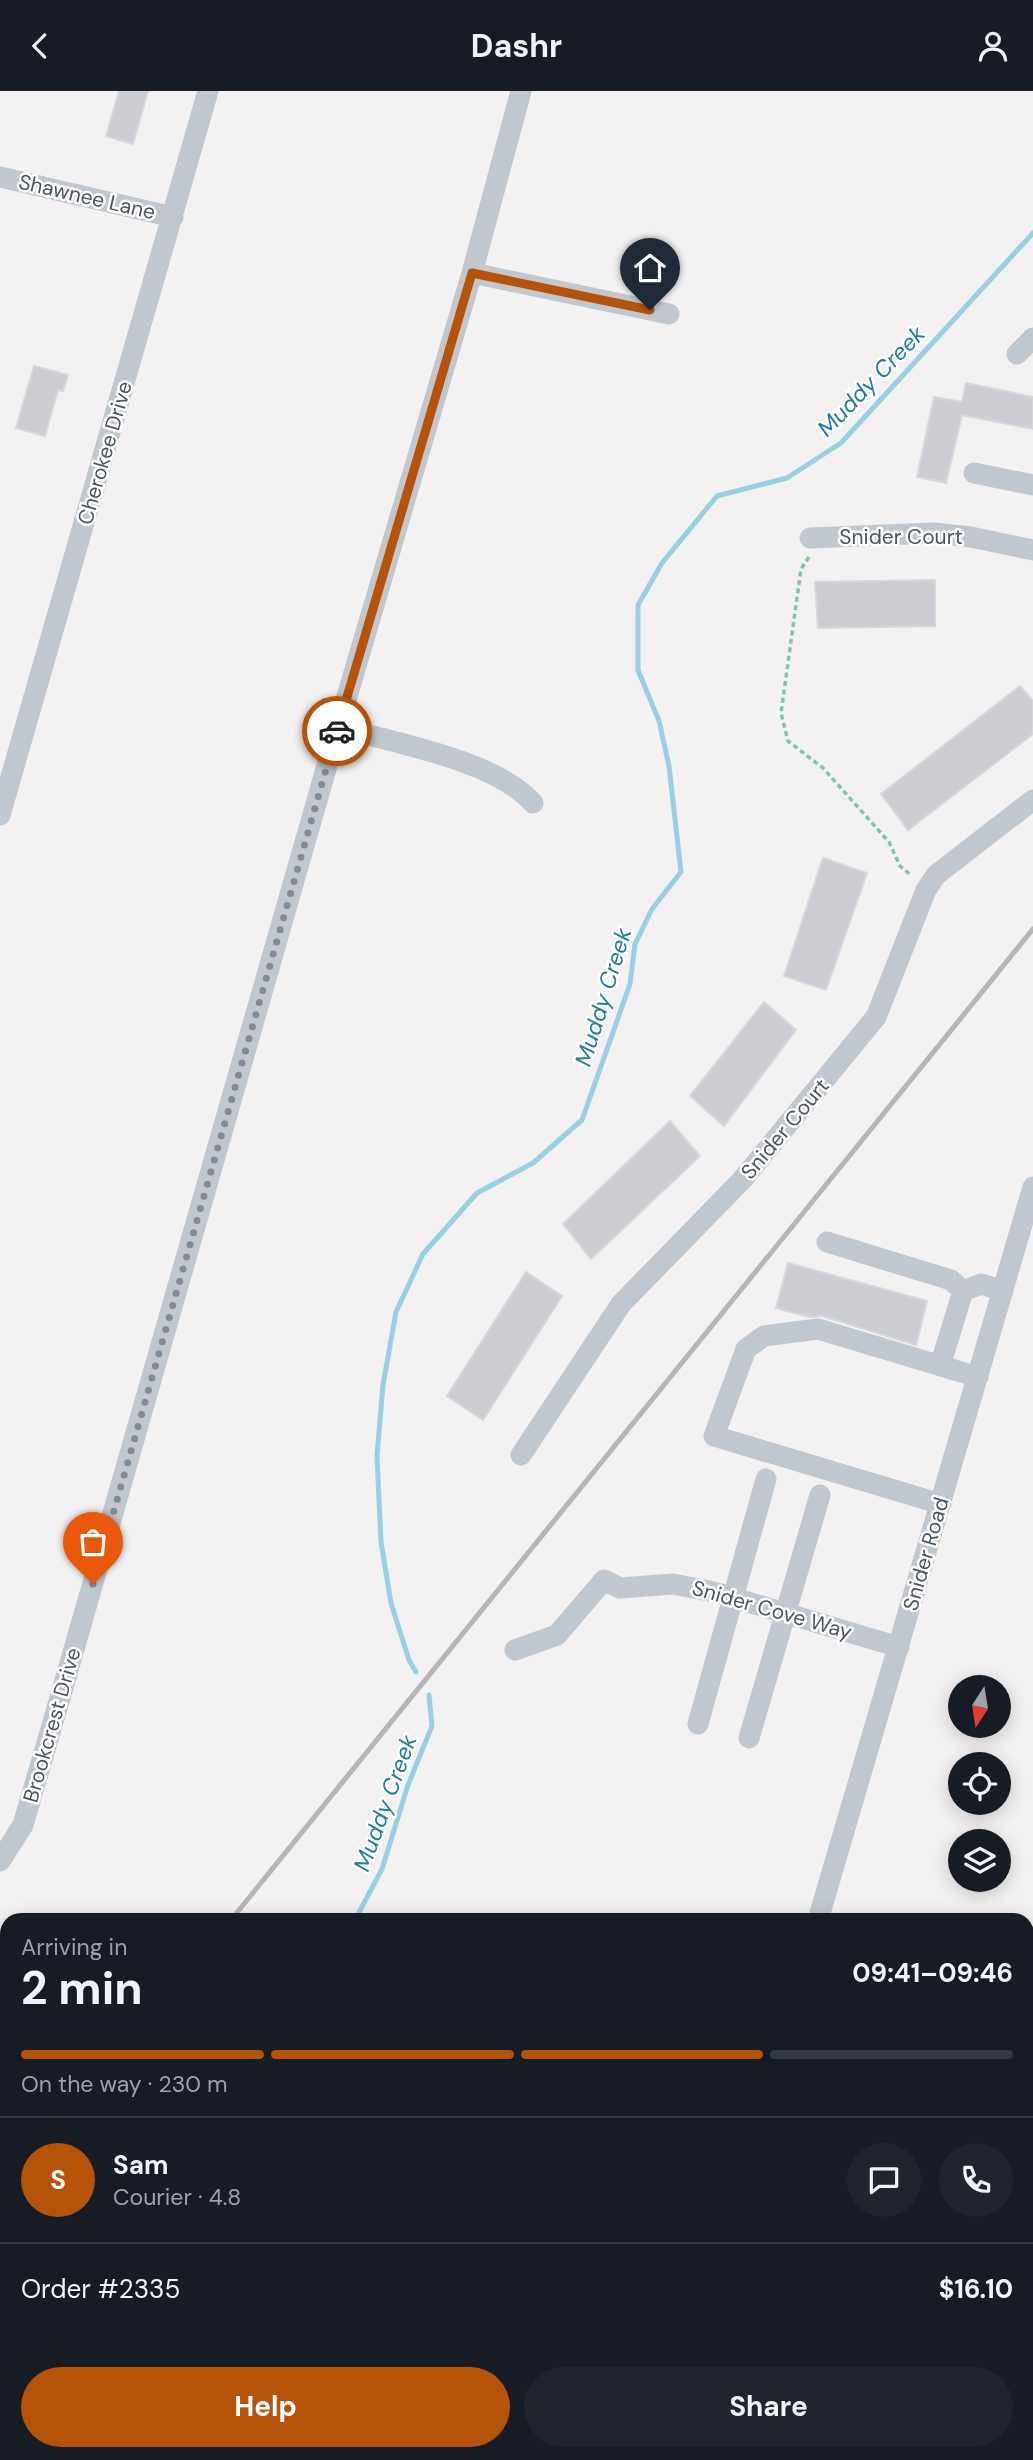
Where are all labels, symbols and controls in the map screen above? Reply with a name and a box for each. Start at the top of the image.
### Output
text: Dashr [471,25,562,67]
icon: back [21,27,59,65]
icon: person [974,27,1012,65]
street label: Shawnee Lane [16,168,158,226]
pin [620,238,680,310]
icon: home [631,249,669,287]
water label: Muddy Creek [810,319,932,443]
street label: Cherokee Drive [71,378,139,528]
street label: Snider Court [839,523,963,551]
courier [302,696,372,766]
icon: car [318,712,356,750]
water label: Muddy Creek [568,924,638,1070]
street label: Snider Court [735,1073,835,1185]
street label: Snider Road [896,1494,956,1614]
pin [63,1512,123,1584]
icon: bag [74,1523,112,1561]
street label: Snider Cove Way [689,1574,855,1646]
street label: Brookcrest Drive [17,1644,87,1806]
north arrow [948,1675,1012,1738]
map controls [948,1675,1011,1892]
water label: Muddy Creek [346,1730,424,1875]
button: locate [948,1752,1011,1815]
button: layers [948,1829,1011,1892]
text: Arriving in [21,1932,127,1962]
text: 09:41–09:46 [852,1956,1013,1990]
text: 2 min [21,1958,143,2018]
text: On the way · 230 m [21,2069,228,2099]
button: chat [847,2143,921,2217]
button: phone [939,2143,1013,2217]
text: Sam [113,2148,168,2182]
text: S [50,2163,66,2197]
text: Courier · 4.8 [113,2182,241,2212]
text: Order #2335 [21,2272,180,2306]
text: $16.10 [939,2272,1013,2306]
button: Help [21,2367,510,2447]
button: Share [524,2367,1013,2447]

